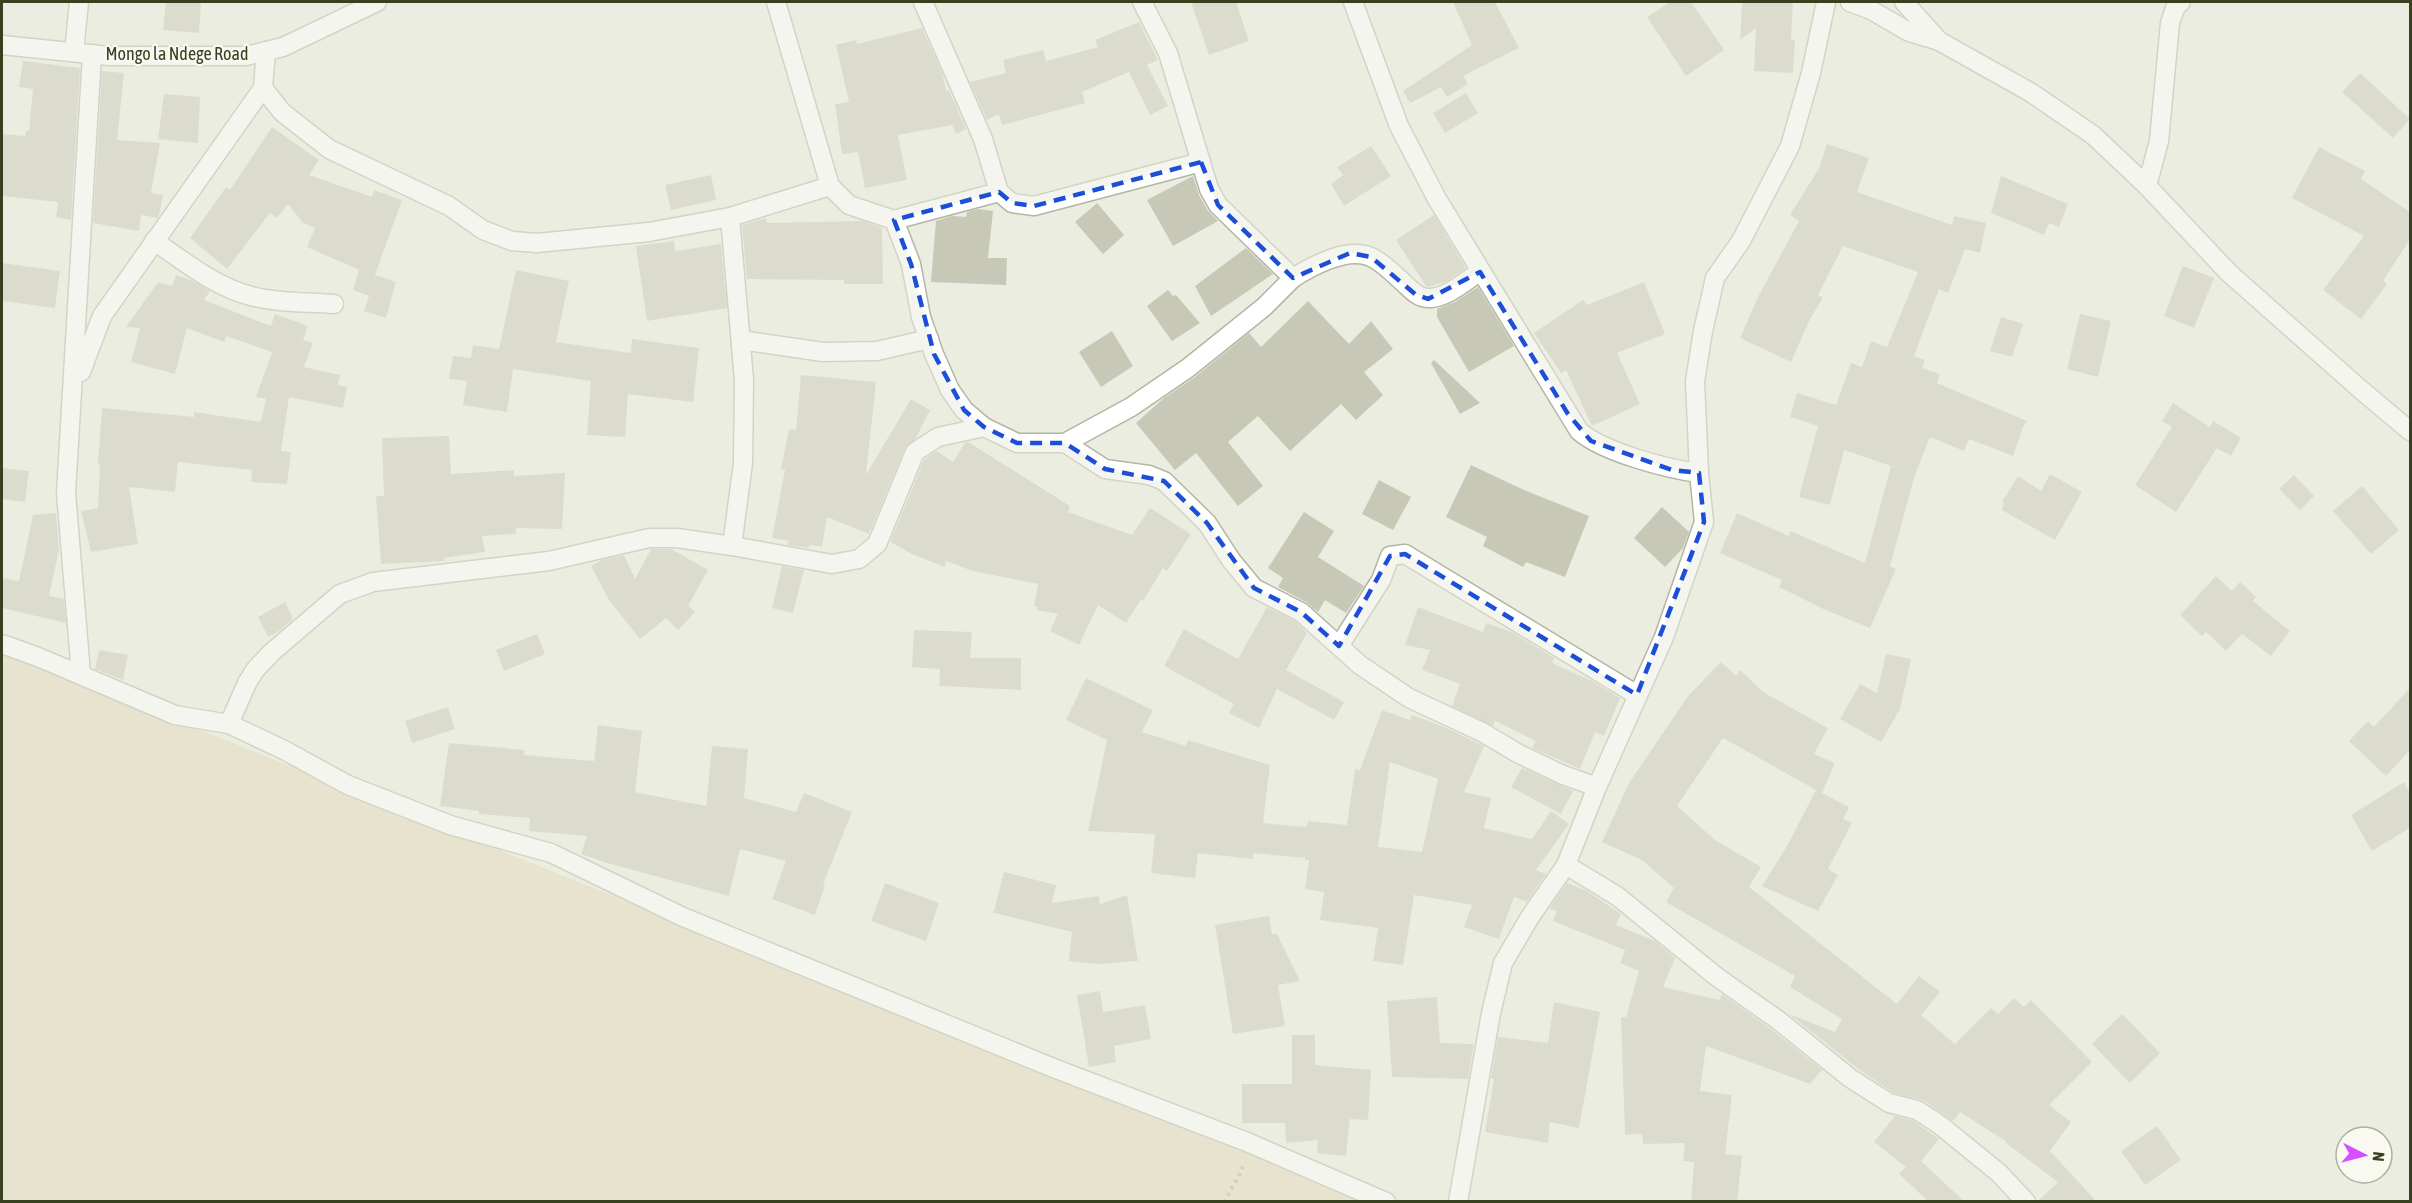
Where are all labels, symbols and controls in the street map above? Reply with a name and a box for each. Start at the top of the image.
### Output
street label: Mongo la Ndege Road [106,43,248,64]
north arrow [2334,1125,2394,1185]
text: N [2369,1151,2388,1162]

